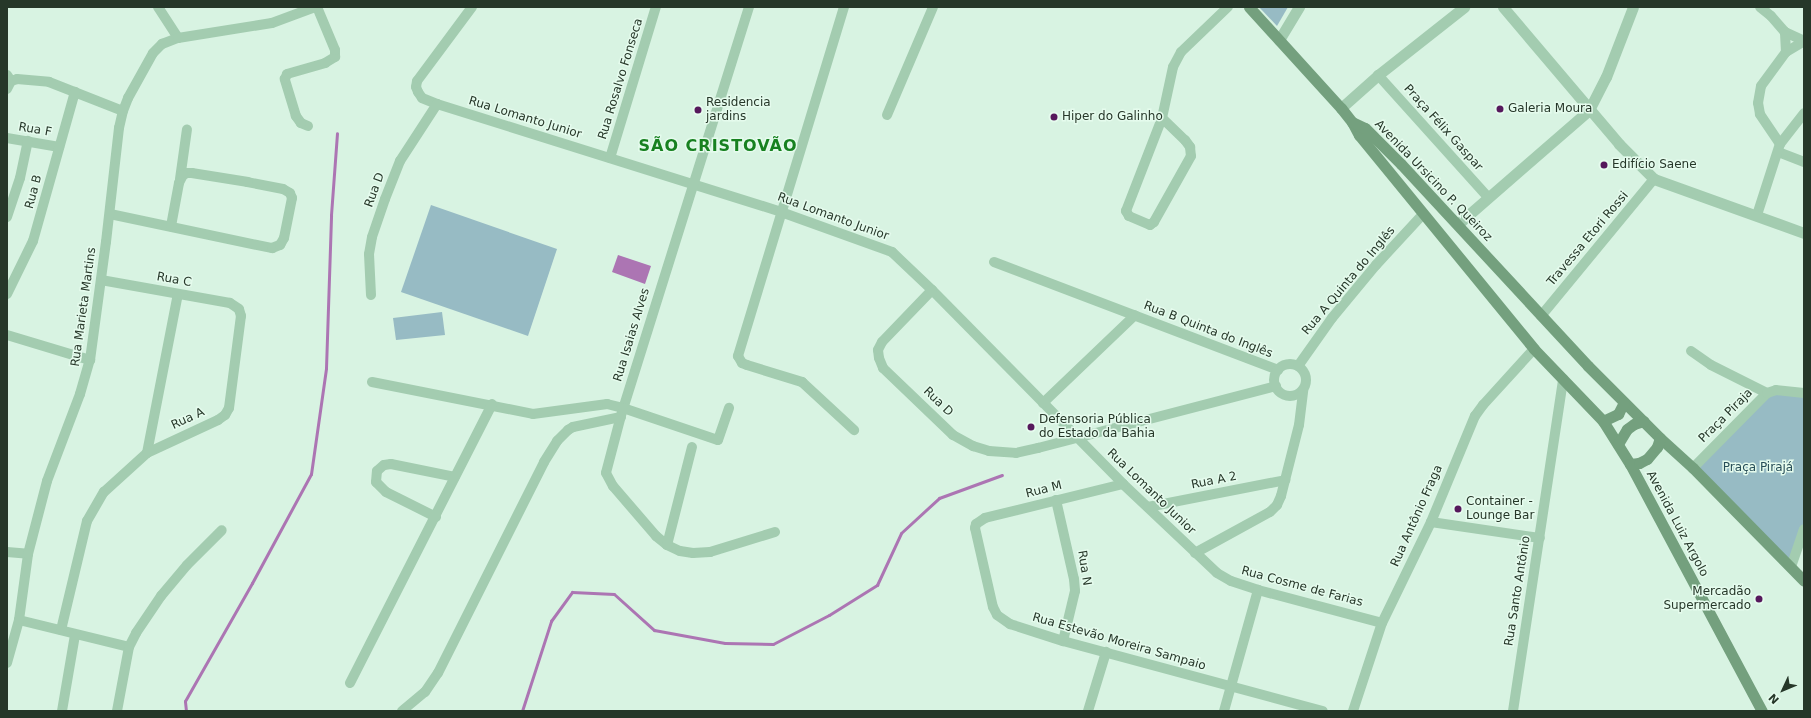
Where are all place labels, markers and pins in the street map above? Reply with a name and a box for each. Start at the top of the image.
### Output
place label: Residencia jardins [706,96,771,124]
place label: Galeria Moura [1508,102,1592,116]
marker: Galeria Moura [1495,104,1505,114]
marker: Residencia jardins [693,105,703,115]
place label: Hiper do Galinho [1062,110,1163,124]
marker: Hiper do Galinho [1049,112,1059,122]
place label: Edifício Saene [1612,158,1697,172]
marker: Edifício Saene [1599,160,1609,170]
place label: Defensoria Pública do Estado da Bahia [1039,413,1155,441]
marker: Defensoria Pública do Estado da Bahia [1026,422,1036,432]
place label: Container - Lounge Bar [1466,495,1534,523]
marker: Container - Lounge Bar [1453,504,1463,514]
place label: Mercadão Supermercado [1663,585,1751,613]
marker: Mercadão Supermercado [1754,594,1764,604]

